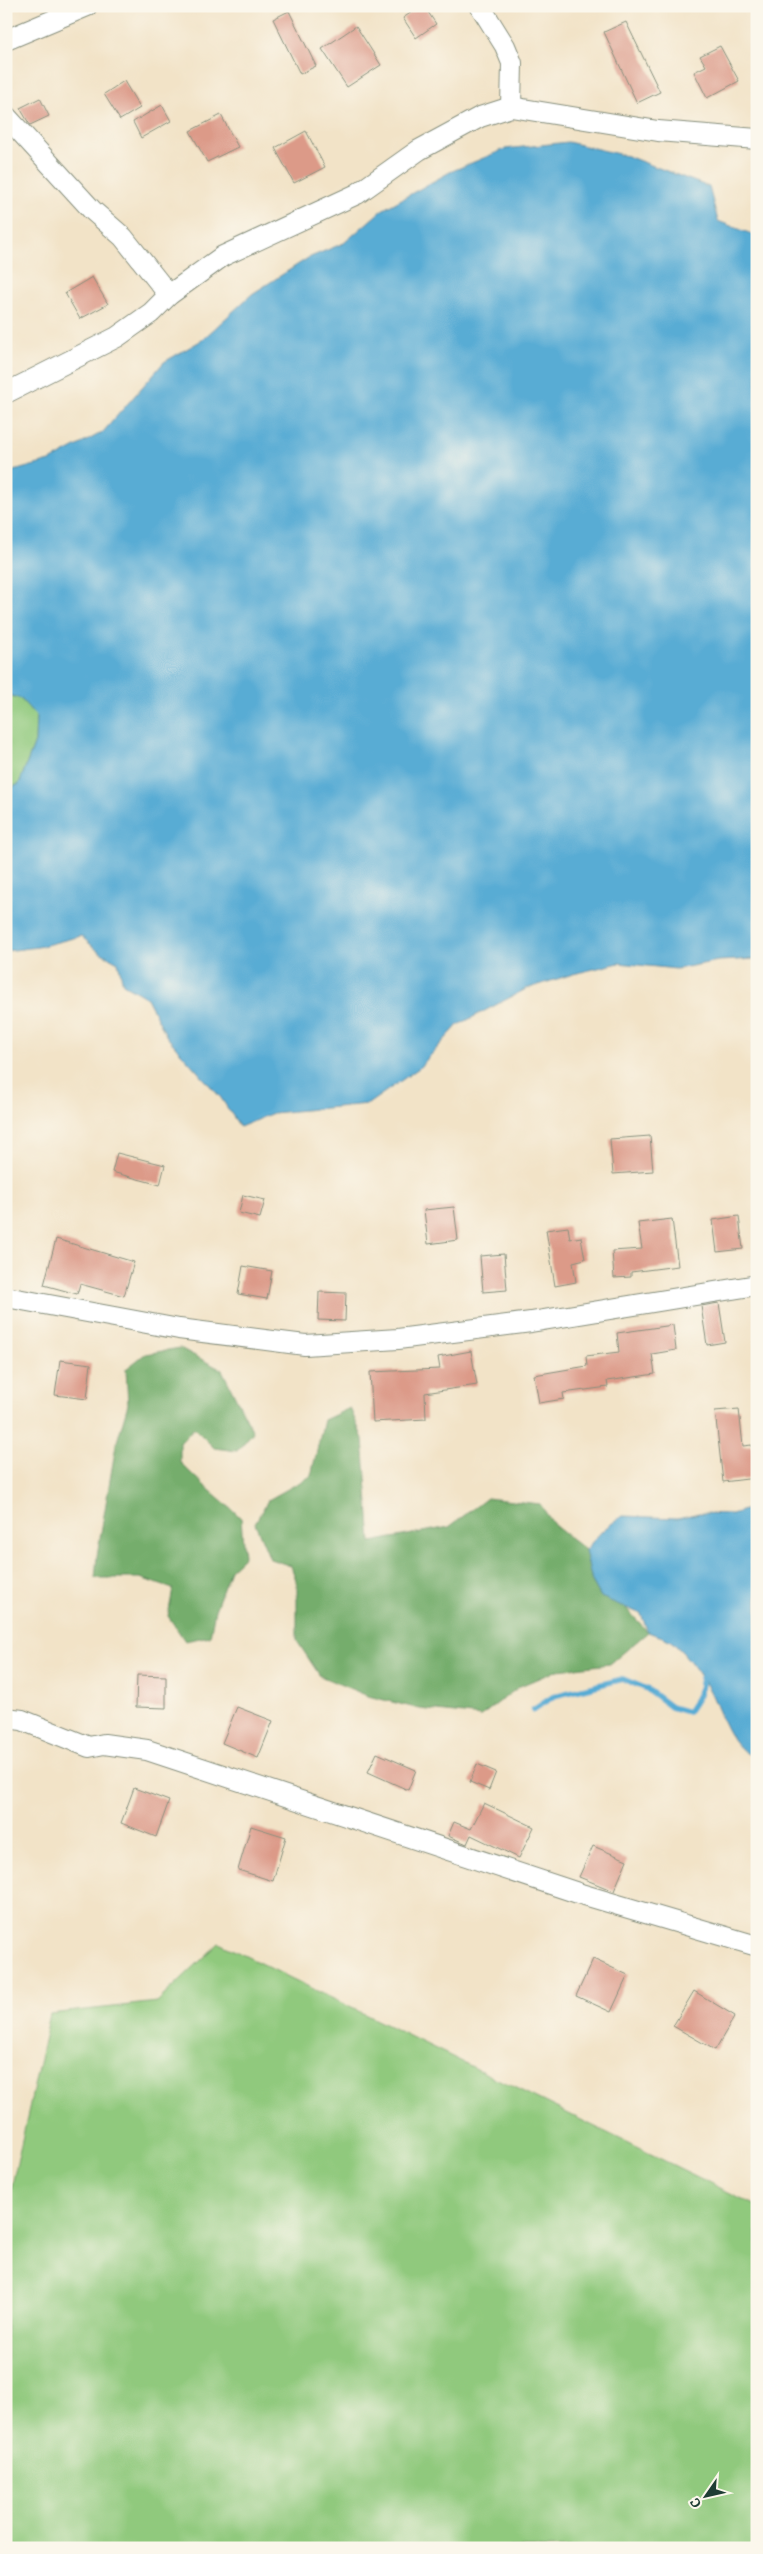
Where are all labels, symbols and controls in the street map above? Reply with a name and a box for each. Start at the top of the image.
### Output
north arrow [680,2472,730,2522]
text: С [685,2494,706,2512]

